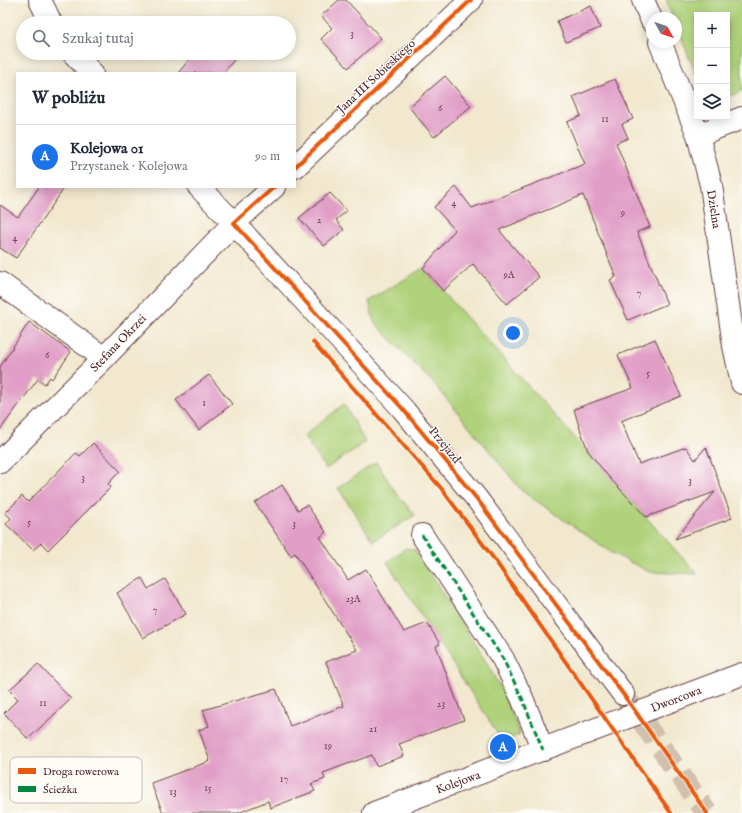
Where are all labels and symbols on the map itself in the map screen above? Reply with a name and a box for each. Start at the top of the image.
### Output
north arrow [646,12,682,48]
house number: 3 [350,28,354,41]
street label: Jana III Sobieskiego [332,36,420,119]
house number: 6 [438,102,443,115]
house number: 11 [601,113,609,126]
street label: Dzielna [703,189,724,230]
house number: 4 [452,197,457,210]
house number: 9 [620,207,625,220]
house number: 2 [317,214,322,227]
house number: 4 [13,232,18,245]
house number: 9A [502,269,515,282]
house number: 7 [637,287,642,300]
street label: Stefana Okrzei [87,311,150,375]
your location [503,323,523,343]
house number: 6 [45,349,50,362]
house number: 5 [646,367,650,380]
house number: 1 [202,397,206,410]
street label: Przejazd [425,424,464,467]
house number: 3 [81,472,85,485]
house number: 3 [688,475,692,488]
house number: 5 [27,516,31,529]
house number: 3 [292,518,296,531]
house number: 23A [345,593,361,606]
house number: 7 [153,604,158,617]
street label: Dworcowa [649,683,704,716]
house number: 11 [39,697,47,710]
house number: 23 [437,698,445,711]
house number: 21 [369,723,377,736]
pin: A [490,732,516,762]
house number: 19 [324,740,332,753]
legend [10,757,142,803]
text: Droga rowerowa [43,765,119,779]
street label: Kolejowa [434,767,483,797]
house number: 17 [280,773,289,786]
house number: 15 [204,782,212,795]
text: Ścieżka [43,783,77,797]
house number: 13 [169,786,177,799]

